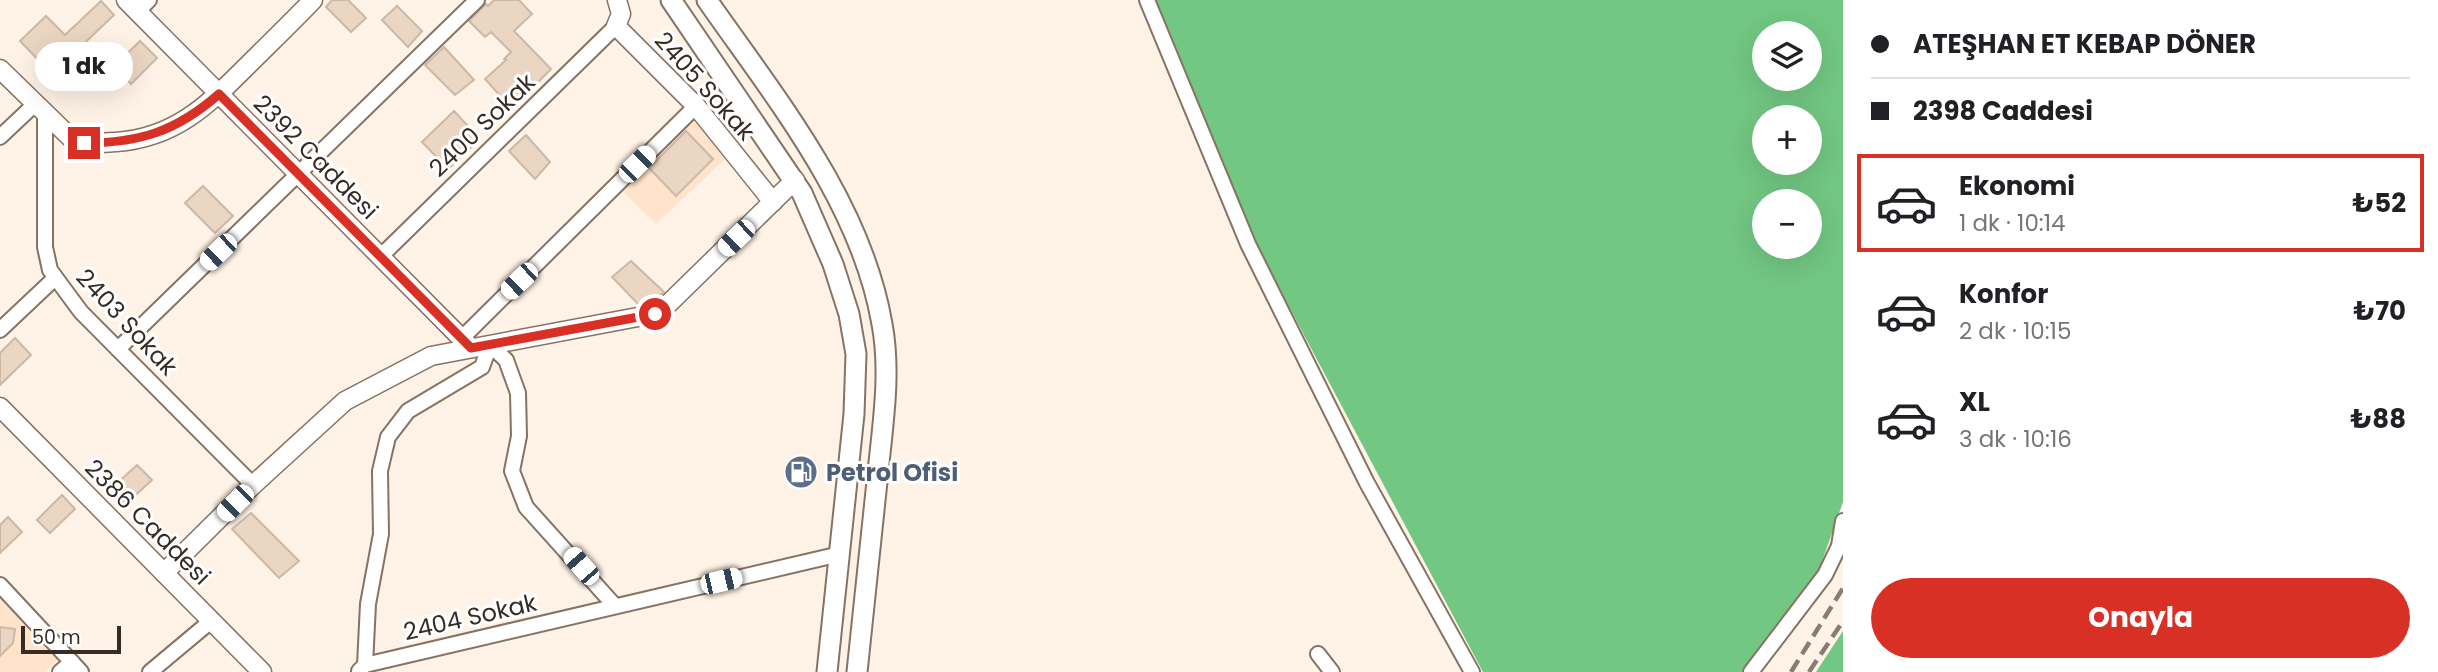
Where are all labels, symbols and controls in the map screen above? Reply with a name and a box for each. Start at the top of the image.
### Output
map controls [1752,21,1822,259]
button: layers [1752,21,1822,91]
street label: 2405 Sokak [647,24,763,148]
text: ATEŞHAN ET KEBAP DÖNER [1913,26,2256,62]
callout: 1 dk [35,41,133,90]
text: 1 dk [62,50,106,82]
street label: 2400 Sokak [422,66,543,184]
street label: 2392 Caddesi [246,87,386,227]
text: 2398 Caddesi [1913,93,2093,129]
button: + [1752,105,1822,175]
route end [68,127,100,159]
car [615,142,660,186]
text: Ekonomi [1959,168,2075,204]
icon: car [1875,172,1938,235]
text: ₺52 [2353,185,2406,221]
button: − [1752,189,1822,259]
text: 1 dk · 10:14 [1959,207,2066,239]
car [714,216,759,260]
car [196,230,241,274]
car [497,259,542,303]
street label: 2403 Sokak [69,261,186,383]
text: Konfor [1959,276,2048,312]
icon: car [1875,280,1938,343]
text: ₺70 [2353,293,2406,329]
route start [639,298,671,330]
text: 2 dk · 10:15 [1959,315,2071,347]
text: XL [1959,384,1990,420]
icon: car [1875,388,1938,451]
text: ₺88 [2351,401,2406,437]
text: 3 dk · 10:16 [1959,423,2072,455]
street label: 2386 Caddesi [78,452,218,592]
fuel station icon: Petrol Ofisi [782,453,820,491]
place label: Petrol Ofisi [826,456,958,489]
car [213,481,258,525]
car [560,543,603,589]
car [699,566,744,596]
button: Onayla [1871,578,2410,658]
street label: 2404 Sokak [400,585,541,648]
scale bar [21,623,121,655]
text: 50 m [32,624,81,651]

